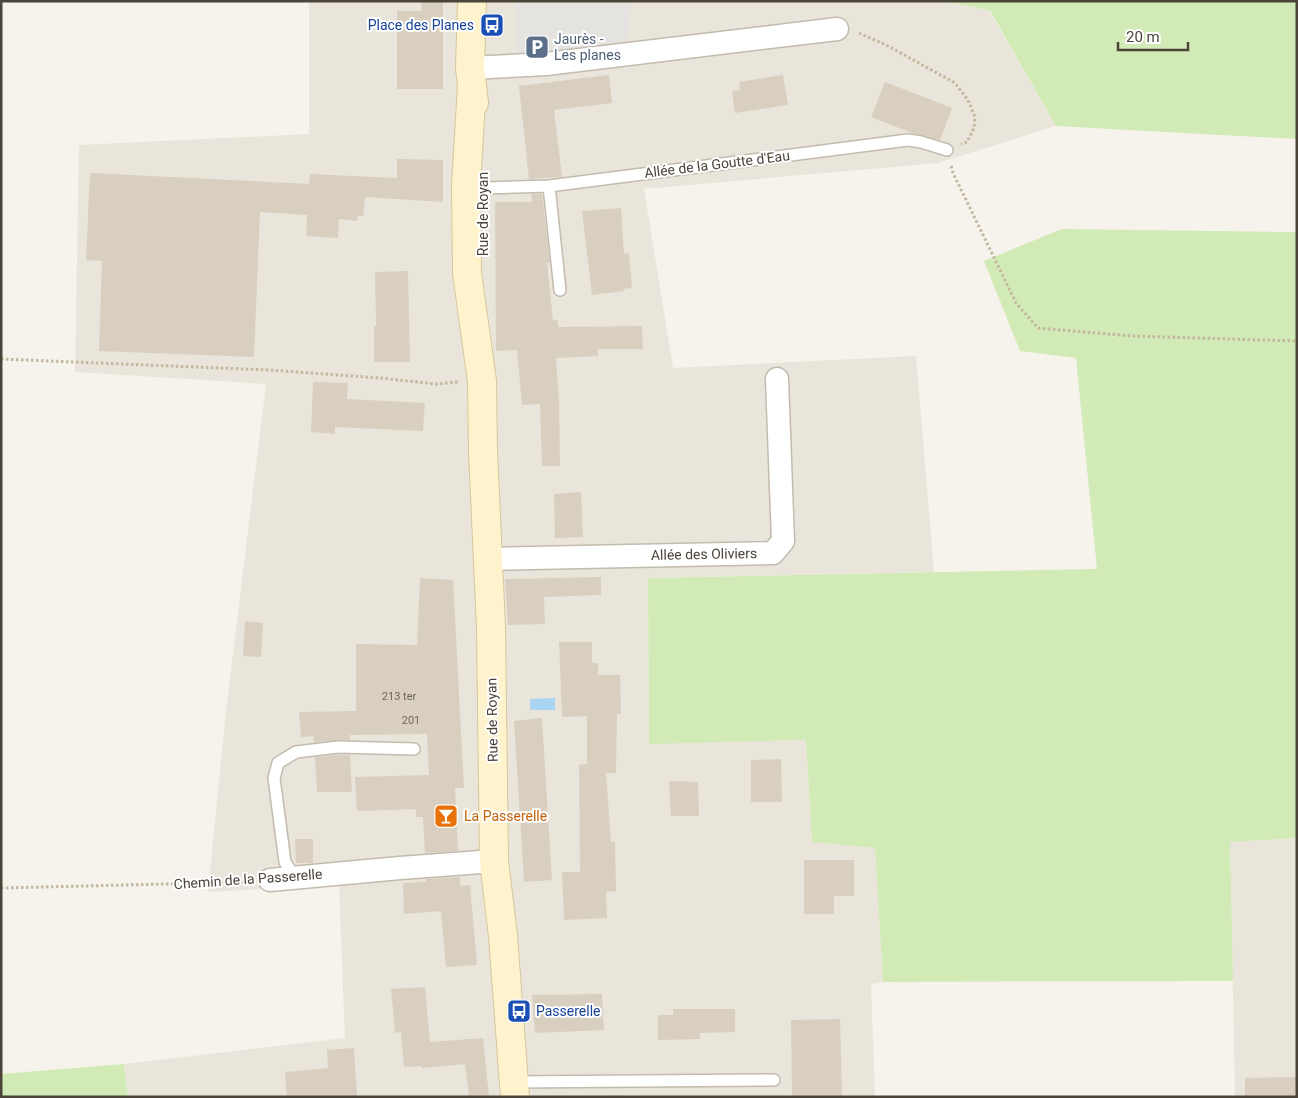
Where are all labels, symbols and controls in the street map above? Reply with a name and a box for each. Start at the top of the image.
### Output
bus stop icon: Place des Planes [479,12,505,38]
place label: Place des Planes [368,17,474,33]
scale bar [1118,20,1188,52]
text: 20 m [1126,28,1160,46]
place label: Jaurès - Les planes [554,31,621,63]
parking icon: Jaurès - Les planes [524,34,550,60]
street label: Allée de la Goutte d'Eau [643,147,791,181]
street label: Rue de Royan [475,172,491,256]
street label: Allée des Oliviers [651,545,757,563]
street label: Rue de Royan [483,678,501,762]
house number: 213 ter [382,690,416,703]
house number: 201 [402,714,420,727]
bar icon: La Passerelle [433,803,459,829]
place label: La Passerelle [464,808,547,824]
street label: Chemin de la Passerelle [173,866,323,892]
bus stop icon: Passerelle [506,998,532,1024]
place label: Passerelle [536,1003,601,1019]

